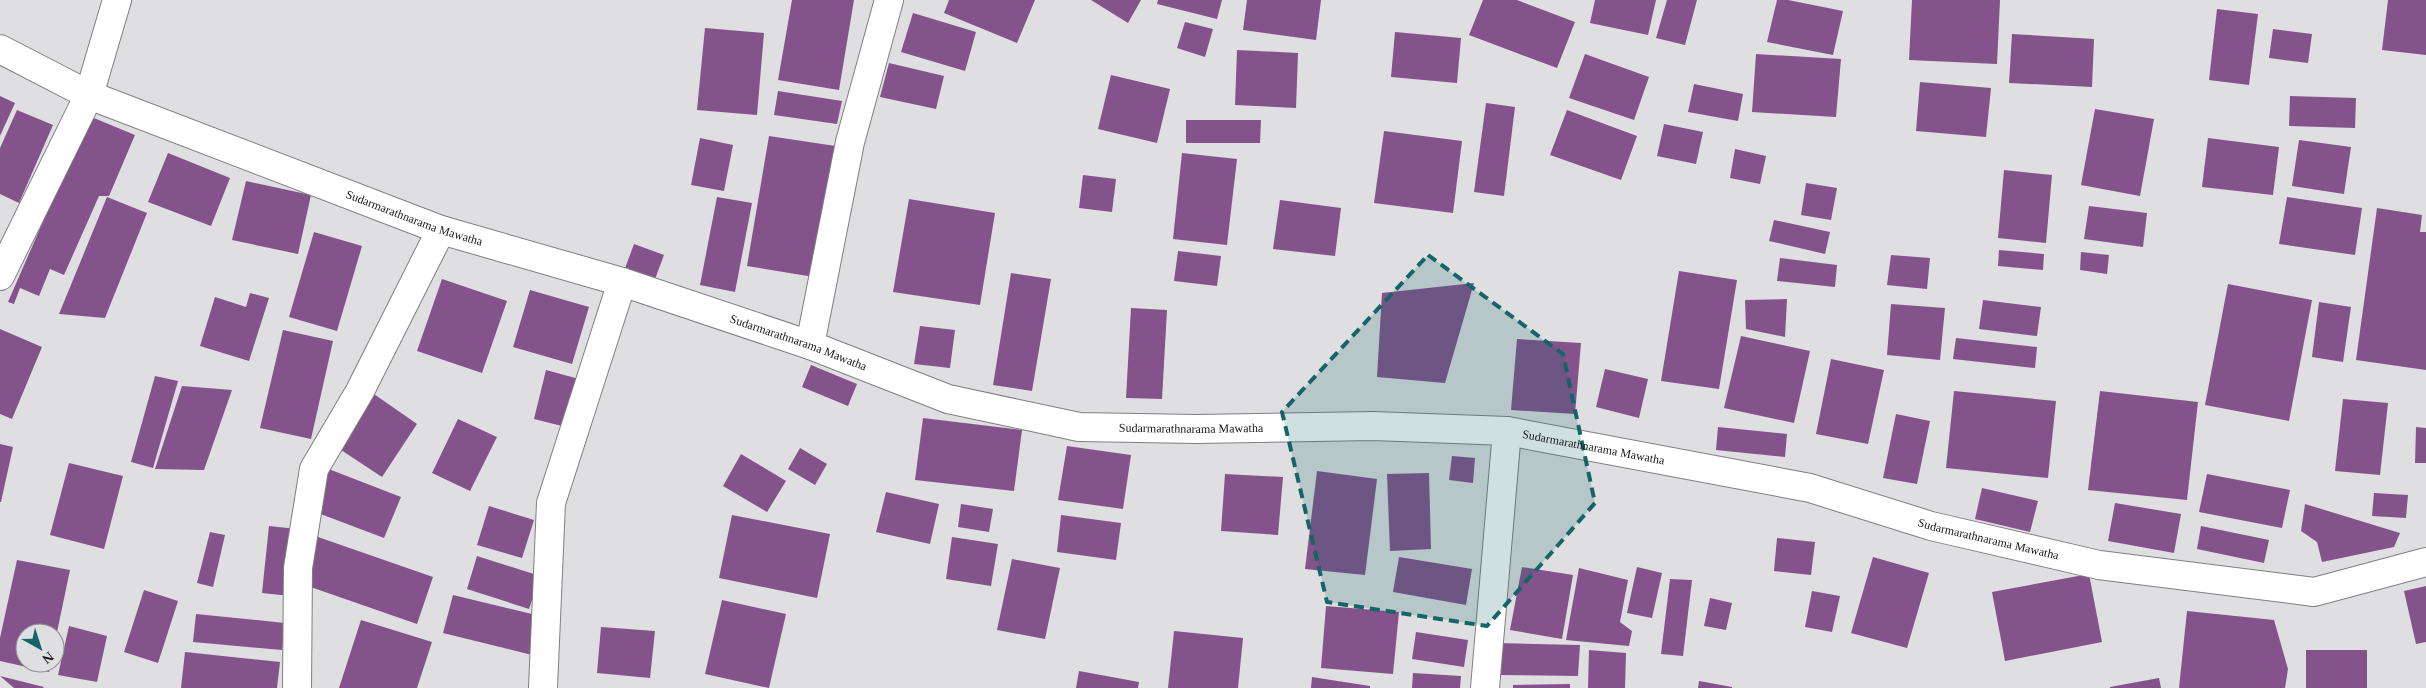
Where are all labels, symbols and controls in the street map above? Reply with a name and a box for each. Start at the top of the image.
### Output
street label: Sudarmarathnarama Mawatha [344,187,485,249]
street label: Sudarmarathnarama Mawatha [728,312,869,374]
street label: Sudarmarathnarama Mawatha [1119,421,1264,436]
street label: Sudarmarathnarama Mawatha [1521,427,1666,468]
street label: Sudarmarathnarama Mawatha [1916,515,2061,563]
north arrow [15,623,65,673]
text: N [39,649,57,667]

